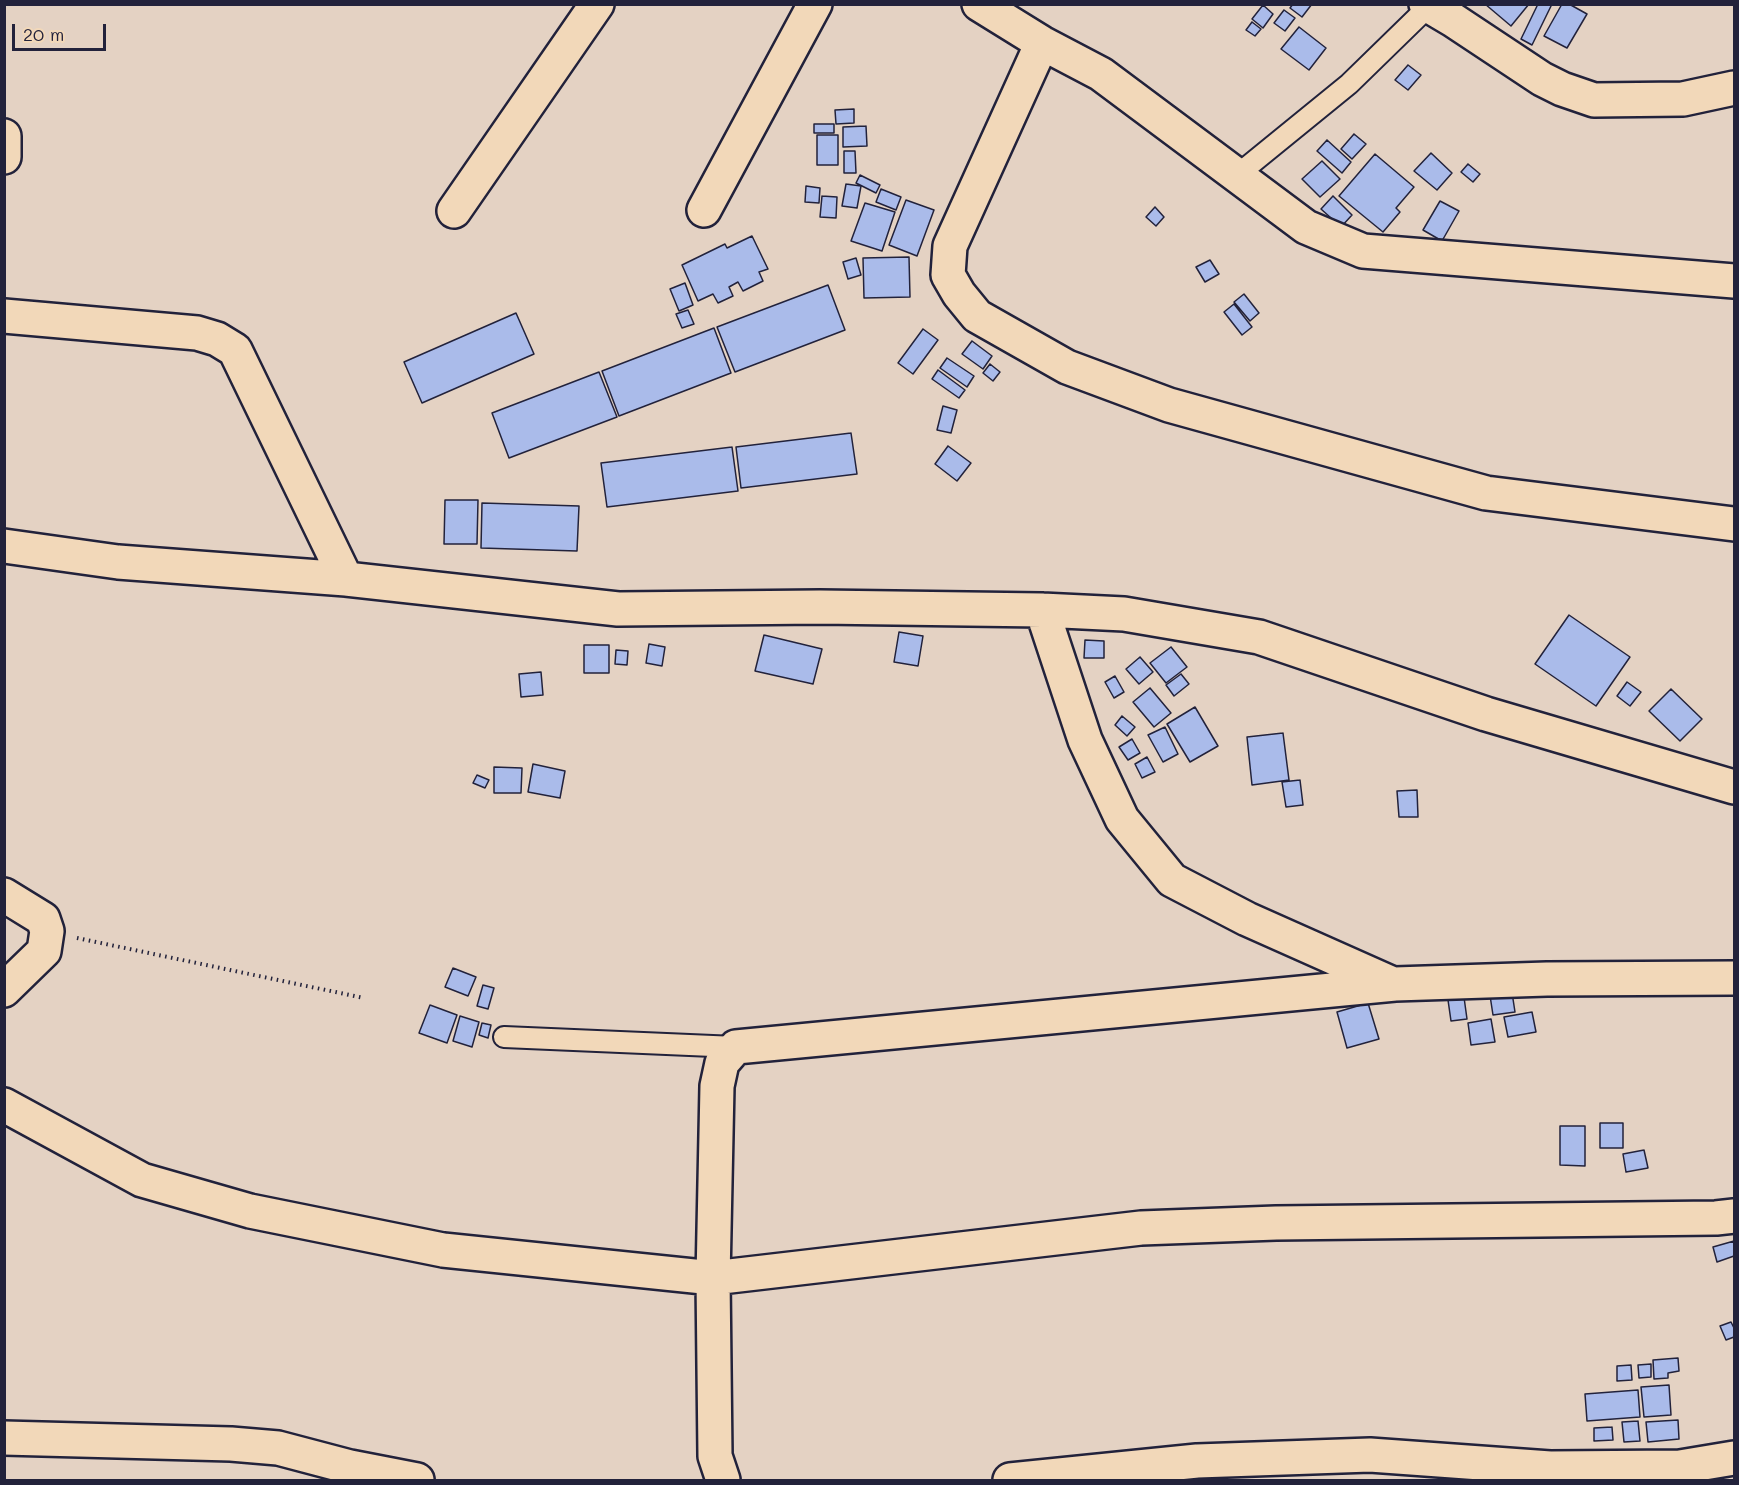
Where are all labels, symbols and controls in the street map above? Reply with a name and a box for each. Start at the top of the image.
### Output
scale bar [15,12,110,50]
text: 20 m [23,22,64,46]

